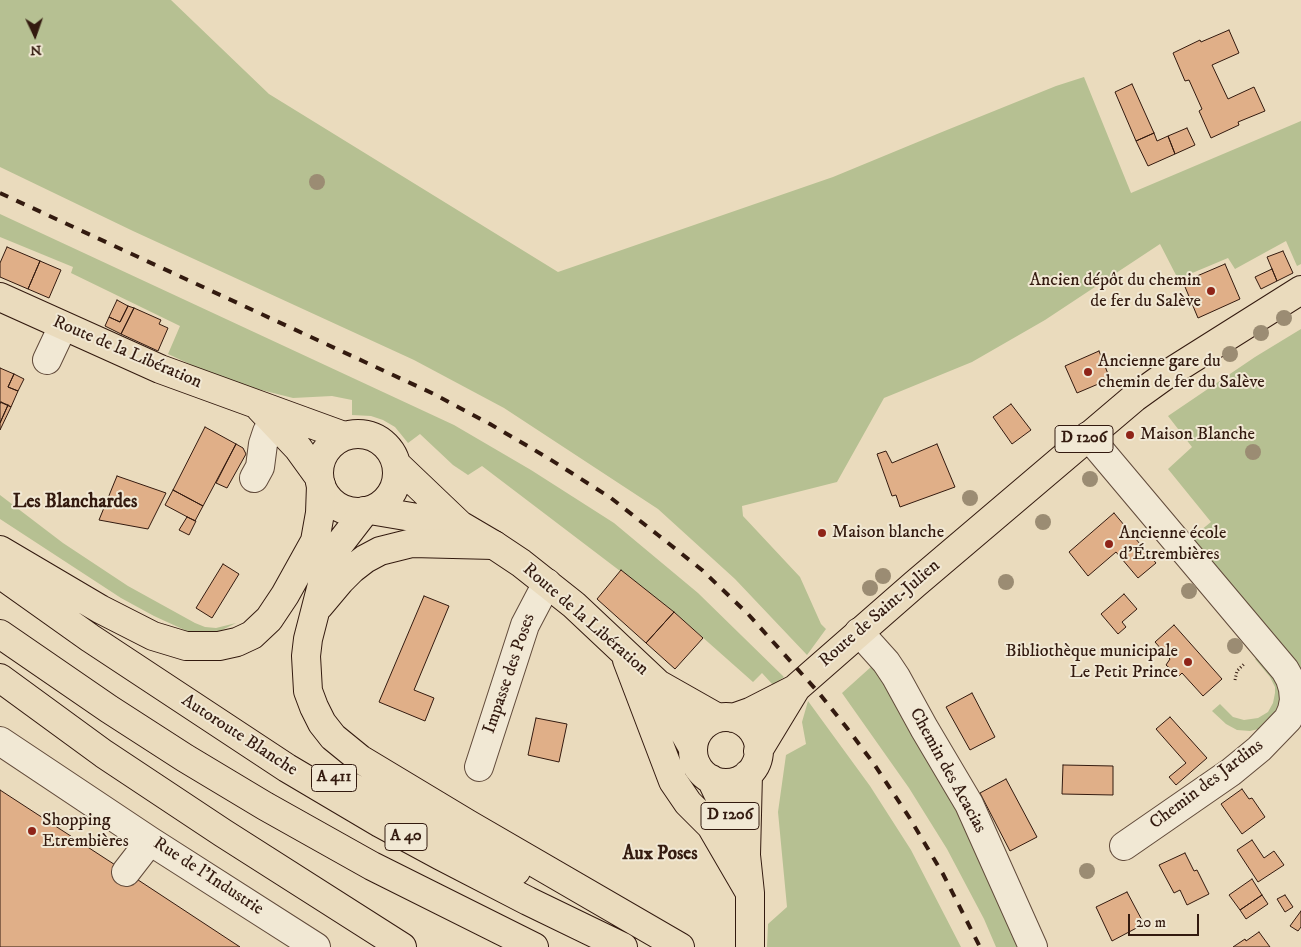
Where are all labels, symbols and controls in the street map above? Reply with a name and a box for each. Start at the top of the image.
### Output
north arrow [10,10,60,60]
text: N [30,41,42,59]
place label: Ancien dépôt du chemin de fer du Salève [1030,270,1201,312]
marker: Ancien dépôt du chemin de fer du Salève [1205,285,1217,297]
street label: Route de la Libération [49,312,205,394]
place label: Ancienne gare du chemin de fer du Salève [1098,351,1265,394]
marker: Ancienne gare du chemin de fer du Salève [1082,366,1094,378]
place label: Maison Blanche [1140,424,1255,446]
road number: D 1206 [1055,426,1113,452]
marker: Maison Blanche [1124,429,1136,441]
district label: Les Blanchardes [13,492,137,514]
place label: Maison blanche [832,522,944,544]
place label: Ancienne école d'Étrembières [1119,523,1226,566]
marker: Maison blanche [816,527,828,539]
marker: Ancienne école d'Étrembières [1103,538,1115,550]
street label: Route de Saint-Julien [815,556,945,672]
street label: Route de la Libération [518,559,652,681]
street label: Impasse des Poses [479,611,541,737]
place label: Bibliothèque municipale Le Petit Prince [1005,641,1178,684]
marker: Bibliothèque municipale Le Petit Prince [1182,656,1194,668]
street label: Autoroute Blanche [177,690,301,782]
street label: Chemin des Acacias [904,705,990,837]
street label: Chemin des Jardins [1146,735,1268,835]
road number: A 411 [312,764,356,791]
road number: D 1206 [701,802,759,829]
place label: Shopping Etrembières [42,810,129,852]
road number: A 40 [385,824,427,850]
marker: Shopping Etrembières [26,825,38,837]
street label: Rue de l'Industrie [149,833,267,921]
district label: Aux Poses [622,844,698,866]
scale bar [1131,904,1202,936]
text: 20 m [1136,913,1166,932]

